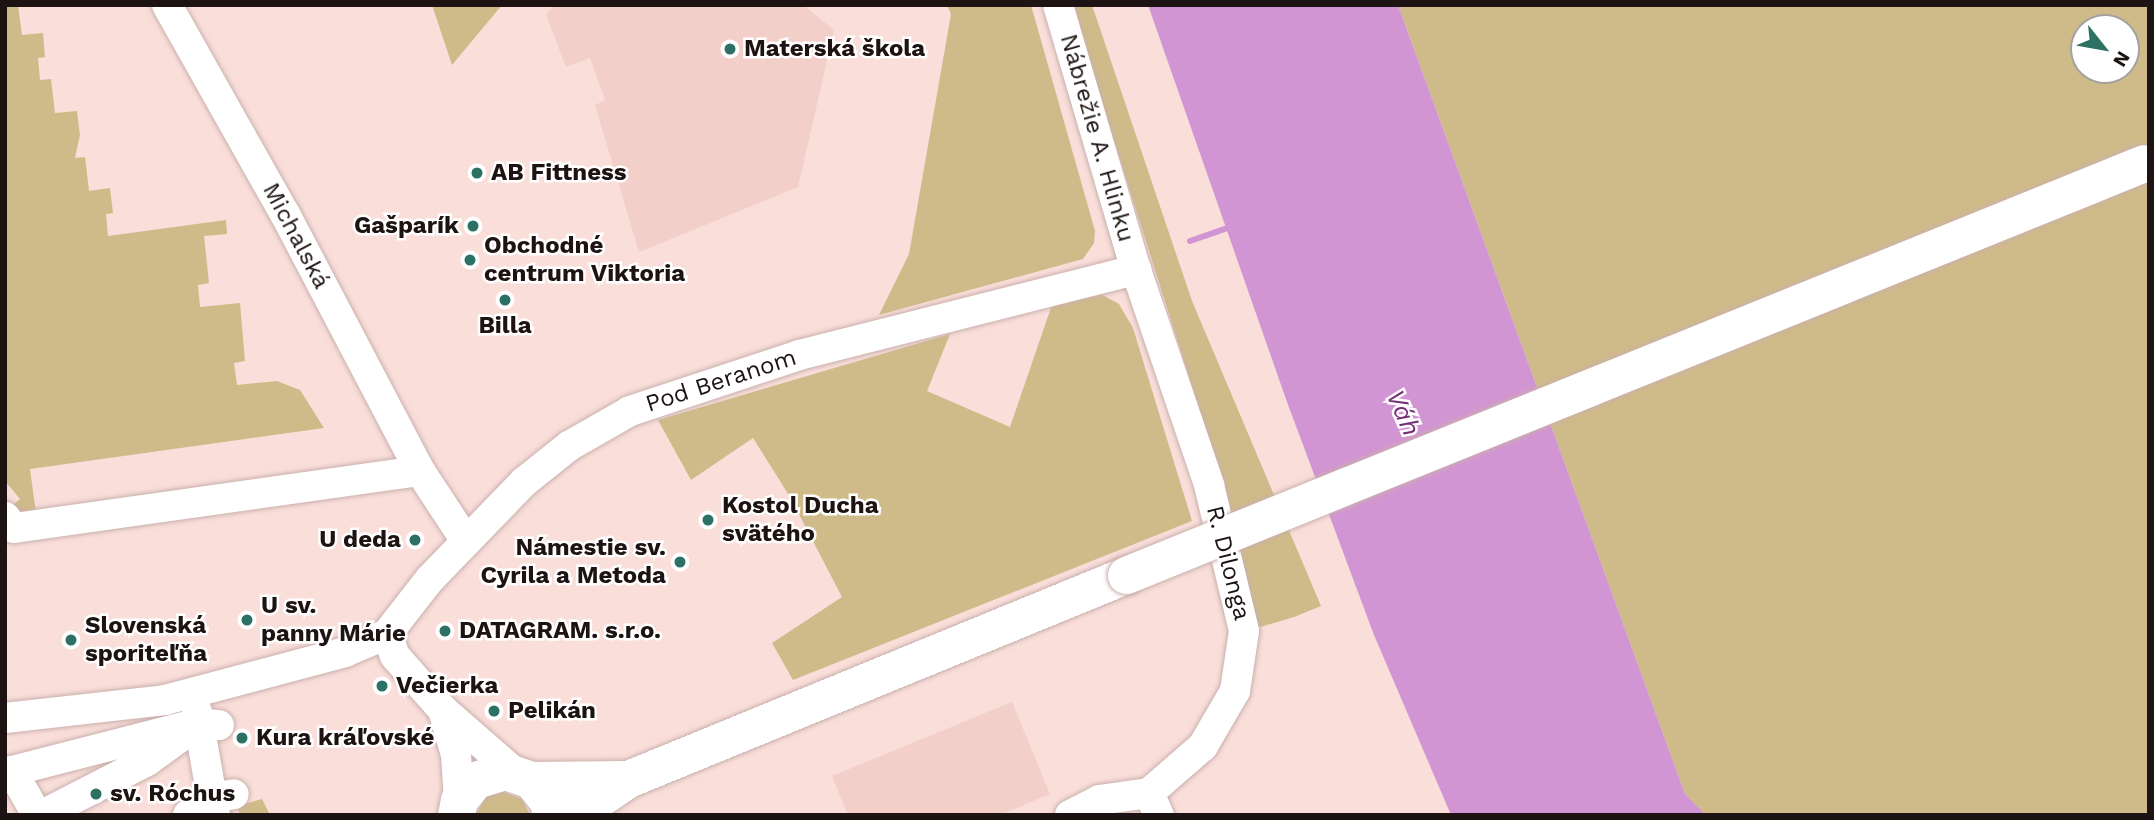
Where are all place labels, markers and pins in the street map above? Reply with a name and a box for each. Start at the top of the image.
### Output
place label: Materská škola [744,35,925,63]
marker: Materská škola [722,41,738,57]
place label: AB Fittness [491,159,627,187]
marker: AB Fittness [469,165,485,181]
place label: Gašparík [354,212,459,240]
marker: Gašparík [465,218,481,234]
place label: Obchodné centrum Viktoria [484,232,686,288]
marker: Obchodné centrum Viktoria [462,252,478,268]
marker: Billa [497,292,513,308]
place label: Billa [478,312,532,340]
place label: Kostol Ducha svätého [722,492,879,548]
marker: Kostol Ducha svätého [700,512,716,528]
place label: U deda [319,526,401,554]
marker: U deda [407,532,423,548]
place label: Námestie sv. Cyrila a Metoda [480,534,666,590]
marker: Námestie sv. Cyrila a Metoda [672,554,688,570]
place label: U sv. panny Márie [261,592,406,648]
place label: Slovenská sporiteľňa [85,612,207,668]
marker: U sv. panny Márie [239,612,255,628]
place label: DATAGRAM. s.r.o. [459,617,661,645]
marker: DATAGRAM. s.r.o. [437,623,453,639]
marker: Slovenská sporiteľňa [63,632,79,648]
place label: Večierka [396,672,498,700]
marker: Večierka [374,678,390,694]
place label: Pelikán [508,697,596,725]
marker: Pelikán [486,703,502,719]
place label: Kura kráľovské [256,724,435,752]
marker: Kura kráľovské [234,730,250,746]
place label: sv. Róchus [110,780,235,808]
marker: sv. Róchus [88,786,104,802]

